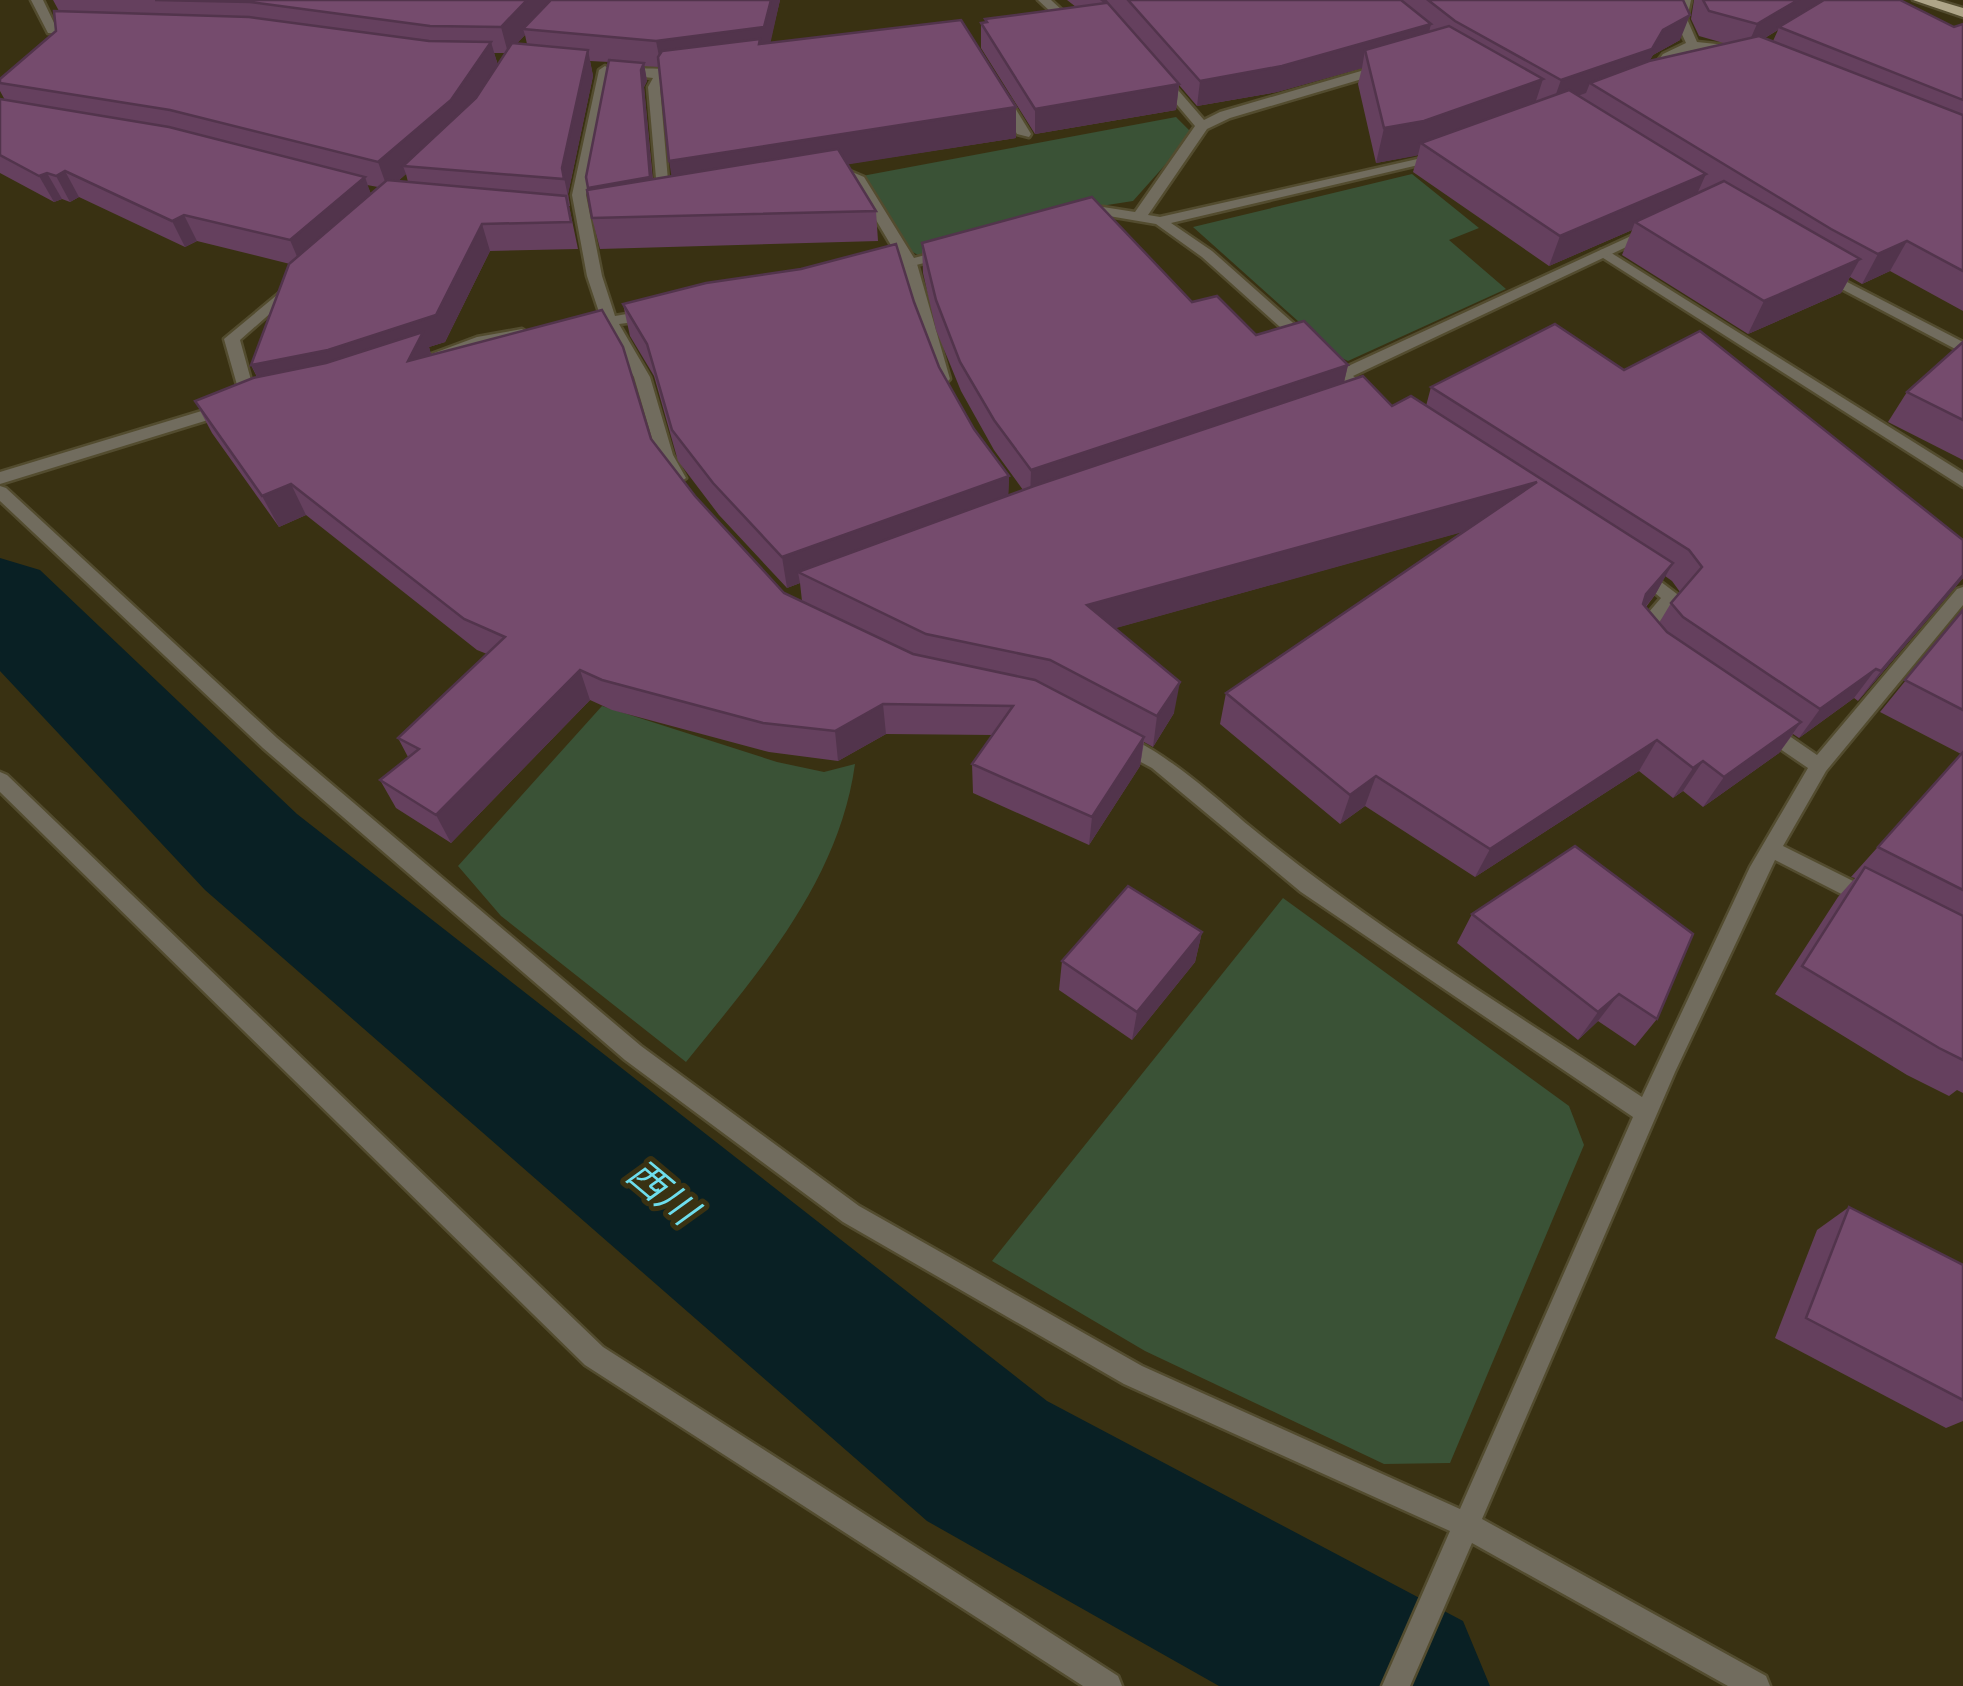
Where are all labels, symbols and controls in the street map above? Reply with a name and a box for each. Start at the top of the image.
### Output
water label: 西川 [616,1148,710,1239]

